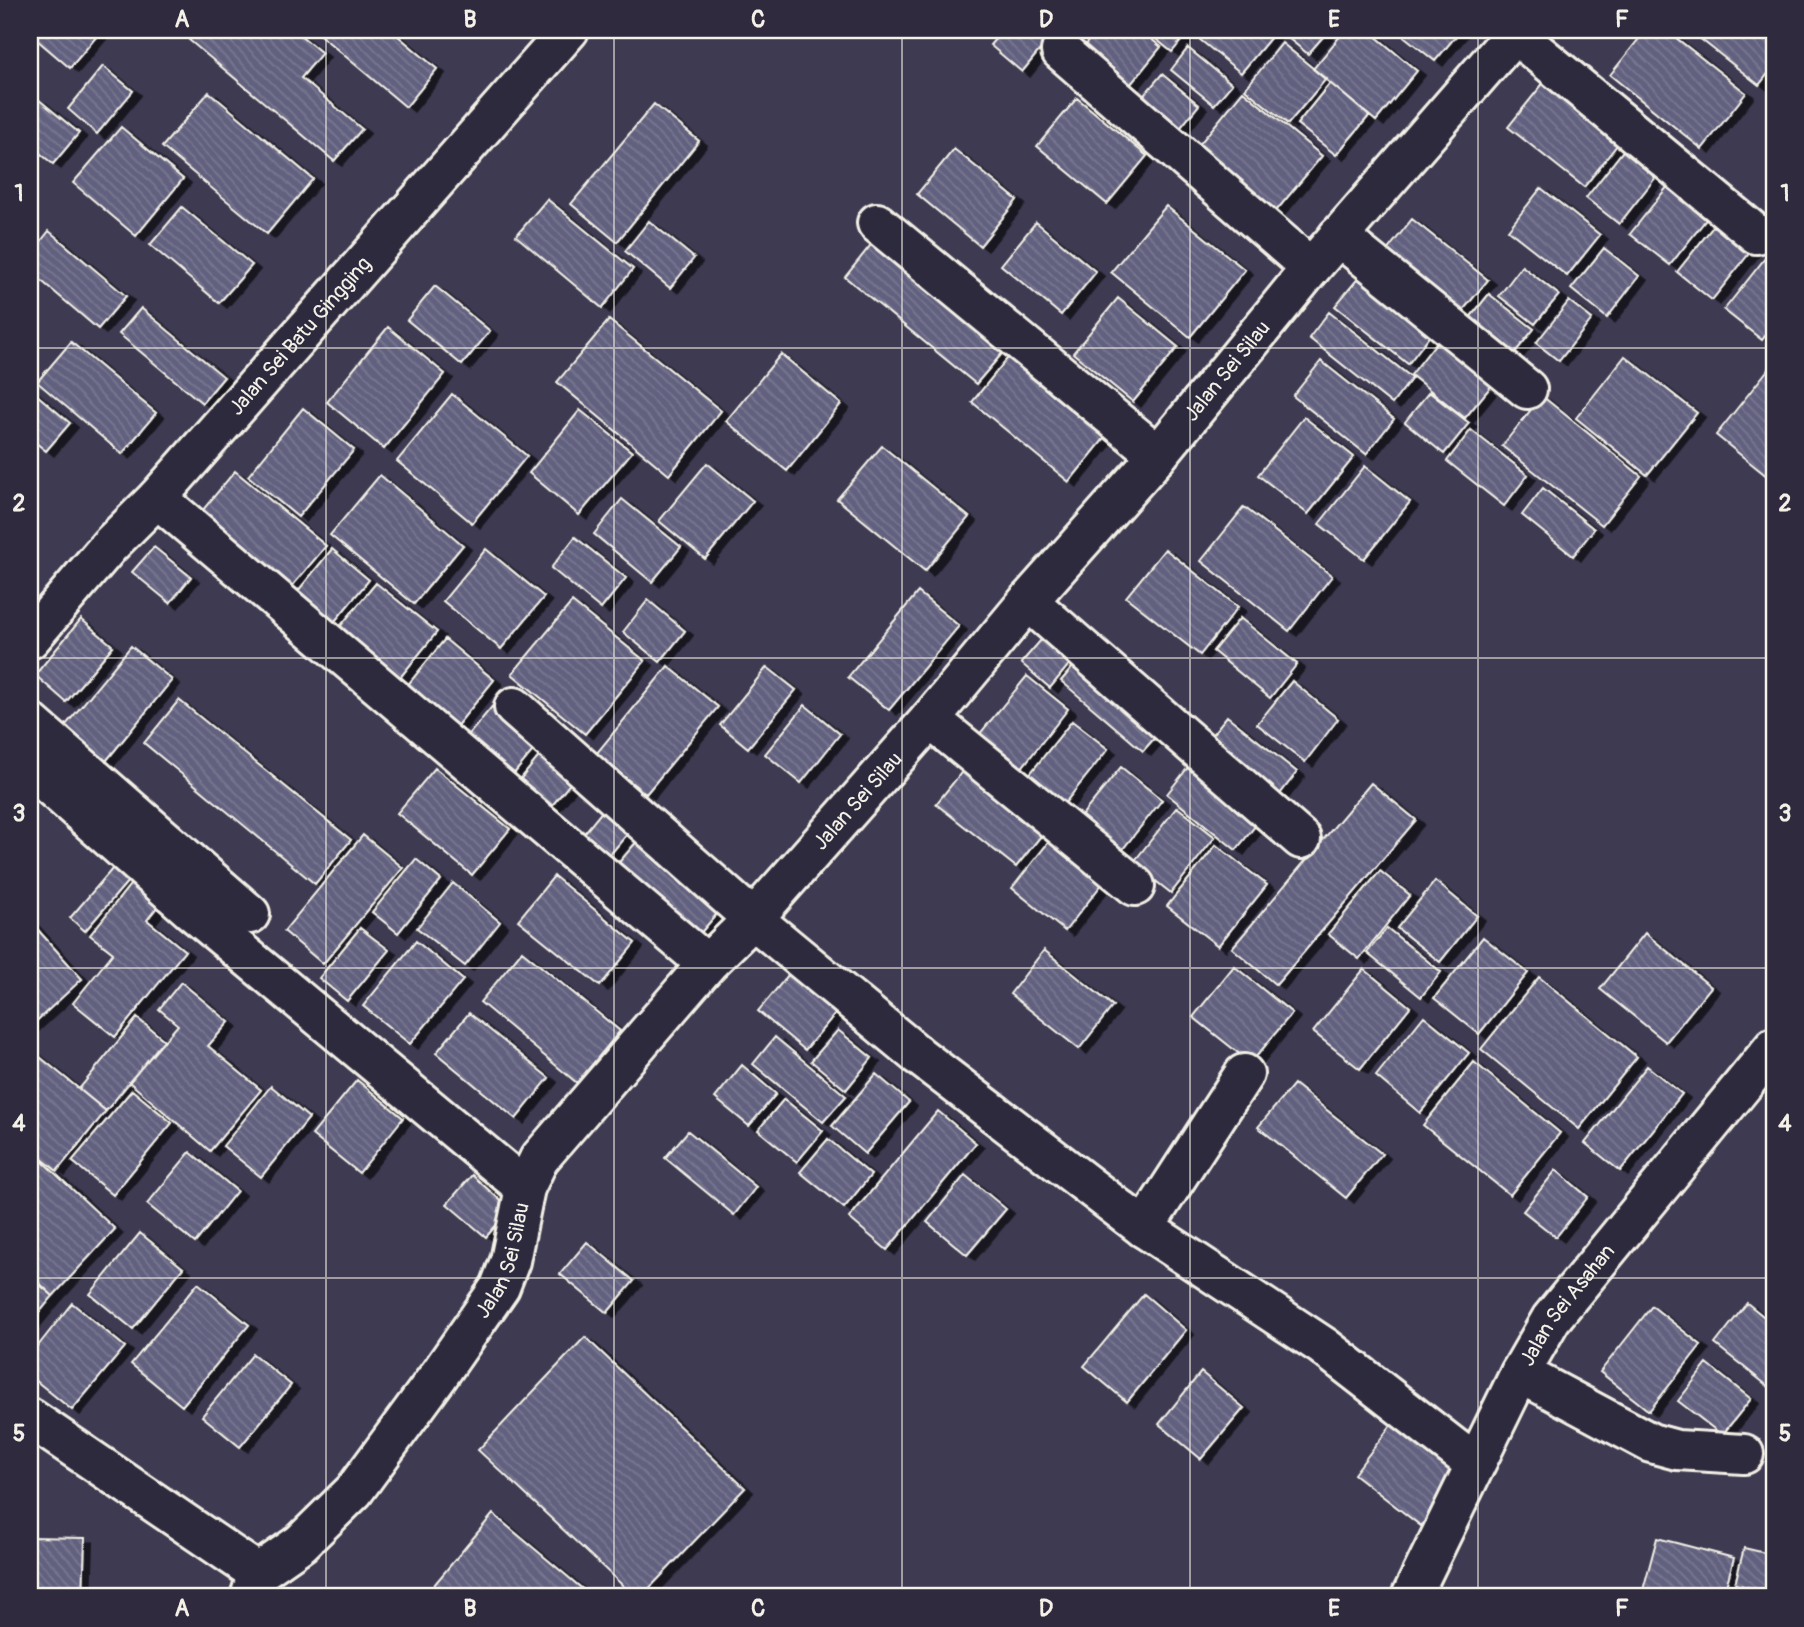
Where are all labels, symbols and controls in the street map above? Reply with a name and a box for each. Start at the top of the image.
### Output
text: A [175,5,190,34]
text: B [463,5,477,34]
text: C [751,5,765,34]
text: D [1039,5,1053,34]
text: E [1328,5,1340,34]
text: F [1615,5,1629,34]
text: 1 [15,179,24,208]
text: 1 [1781,179,1790,208]
street label: Jalan Sei Batu Gingging [223,251,377,421]
street label: Jalan Sei Silau [1178,315,1276,427]
text: 2 [13,489,26,518]
text: 2 [1779,489,1792,518]
street label: Jalan Sei Silau [807,746,909,856]
text: 3 [13,799,25,828]
text: 3 [1779,799,1791,828]
text: 4 [12,1109,26,1138]
text: 4 [1778,1109,1792,1138]
street label: Jalan Sei Silau [469,1200,536,1324]
street label: Jalan Sei Asahan [1514,1239,1621,1371]
text: 5 [13,1419,25,1448]
text: 5 [1779,1419,1791,1448]
text: A [175,1594,190,1623]
text: B [463,1594,477,1623]
text: C [751,1594,765,1623]
text: D [1039,1594,1053,1623]
text: E [1328,1594,1340,1623]
text: F [1615,1594,1629,1623]

